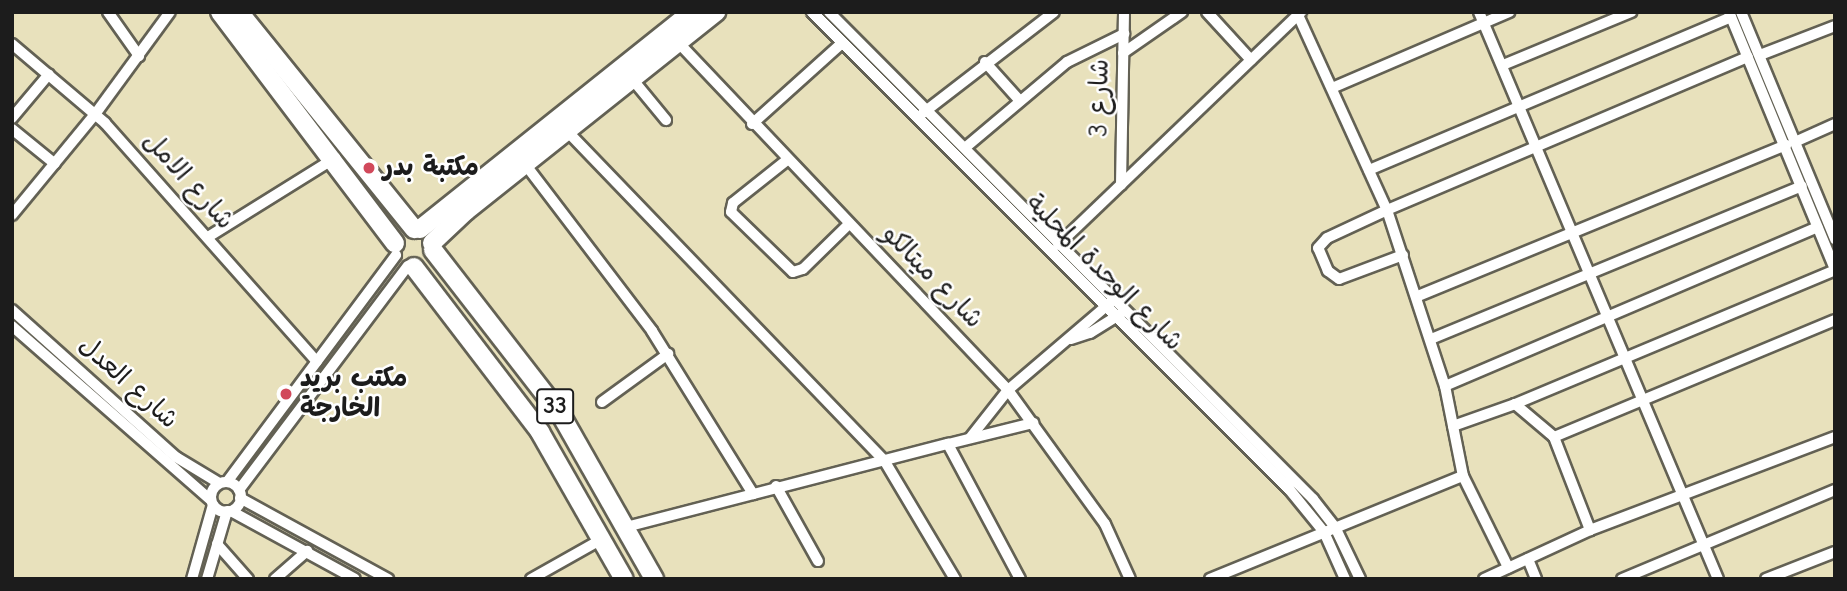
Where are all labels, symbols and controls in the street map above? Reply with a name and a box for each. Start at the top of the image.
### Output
street label: شارع 3 [1084,59,1116,137]
street label: شارع الامل [136,126,240,236]
place label: مكتبة بدر [383,152,479,184]
marker: مكتبة بدر [361,160,377,176]
street label: شارع الوحدة المحلية [1019,188,1189,358]
street label: شارع ميتالكو [875,219,989,335]
street label: شارع العدل [72,330,184,436]
place label: مكتب بريد الخارجة [300,363,407,424]
marker: مكتب بريد الخارجة [278,386,294,402]
road number: 33 [536,386,574,426]

